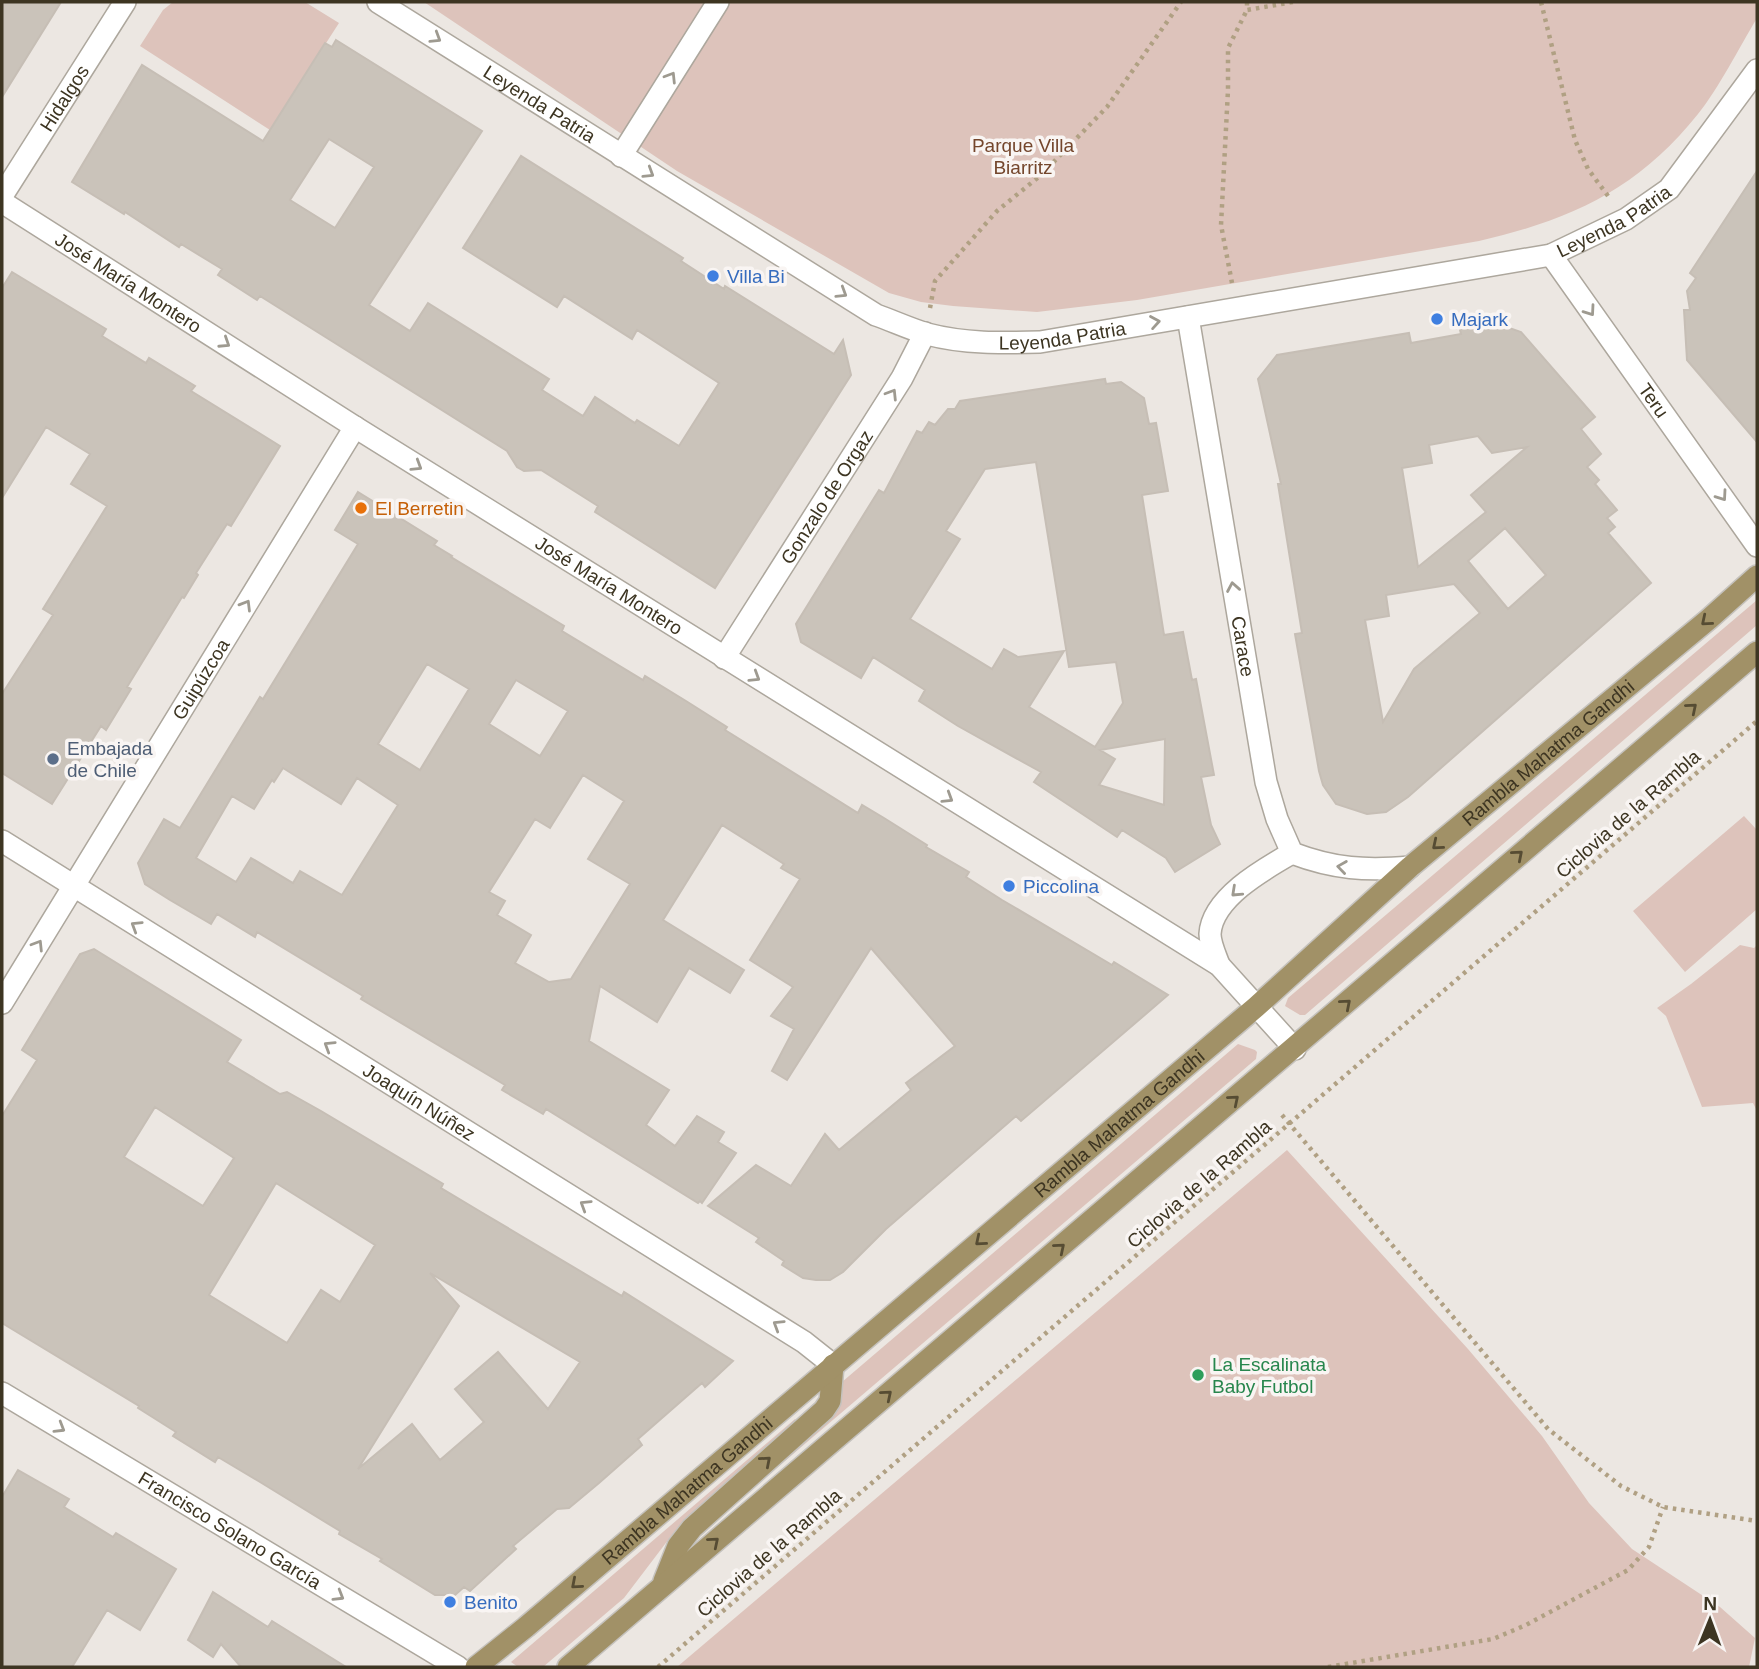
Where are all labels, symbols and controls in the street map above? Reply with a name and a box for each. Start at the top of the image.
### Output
one-way arrow [428,30,441,43]
street label: Hidalgos [35,61,93,135]
street label: Leyenda Patria [480,61,600,147]
one-way arrow [662,72,675,85]
park label: Parque Villa Biarritz [972,135,1074,178]
one-way arrow [641,164,654,177]
street label: Leyenda Patria [1553,180,1675,261]
street label: José María Montero [52,228,205,337]
place label: Villa Bi [727,266,785,287]
marker: Villa Bi [705,268,721,284]
one-way arrow [834,285,847,298]
one-way arrow [1582,303,1594,316]
place label: Majark [1451,309,1509,330]
marker: Majark [1429,311,1445,327]
one-way arrow [1149,315,1161,330]
street label: Leyenda Patria [999,317,1128,353]
one-way arrow [218,335,231,348]
street label: Teru [1635,379,1673,421]
one-way arrow [883,388,896,401]
street label: Gonzalo de Orgaz [776,426,877,568]
one-way arrow [409,457,422,470]
one-way arrow [1714,488,1726,501]
place label: El Berretin [375,498,464,519]
marker: El Berretin [353,500,369,516]
street label: José María Montero [532,532,686,639]
one-way arrow [1226,581,1241,593]
one-way arrow [238,599,251,612]
one-way arrow [1701,613,1714,625]
street label: Carace [1228,614,1259,678]
street label: Guipúzcoa [168,634,233,723]
one-way arrow [748,669,761,682]
street label: Rambla Mahatma Gandhi [1458,675,1638,830]
one-way arrow [1683,704,1696,716]
place label: Embajada de Chile [67,738,153,781]
street label: Ciclovia de la Rambla [1552,746,1705,882]
marker: Embajada de Chile [45,751,61,767]
one-way arrow [941,789,954,802]
one-way arrow [1432,837,1445,849]
one-way arrow [1510,851,1523,863]
one-way arrow [1336,860,1348,875]
place label: Piccolina [1023,876,1099,897]
marker: Piccolina [1001,878,1017,894]
one-way arrow [1232,884,1245,896]
one-way arrow [131,921,144,934]
one-way arrow [29,940,42,953]
one-way arrow [1338,1000,1351,1012]
one-way arrow [324,1041,337,1054]
street label: Rambla Mahatma Gandhi [1030,1045,1208,1202]
street label: Joaquín Núñez [359,1059,479,1144]
one-way arrow [1225,1096,1238,1108]
street label: Ciclovia de la Rambla [1123,1116,1276,1252]
one-way arrow [579,1200,592,1213]
one-way arrow [975,1233,988,1245]
one-way arrow [1053,1243,1065,1256]
one-way arrow [772,1321,785,1334]
place label: La Escalinata Baby Futbol [1212,1354,1327,1397]
marker: La Escalinata Baby Futbol [1190,1367,1206,1383]
one-way arrow [879,1391,892,1403]
street label: Rambla Mahatma Gandhi [597,1412,776,1569]
one-way arrow [53,1420,66,1433]
one-way arrow [757,1457,770,1469]
street label: Francisco Solano García [135,1467,325,1593]
street label: Ciclovia de la Rambla [693,1485,846,1621]
one-way arrow [705,1538,718,1550]
one-way arrow [572,1576,585,1588]
north arrow [1675,1585,1745,1655]
one-way arrow [332,1587,345,1600]
place label: Benito [464,1592,518,1613]
text: N [1703,1593,1717,1614]
marker: Benito [442,1594,458,1610]

